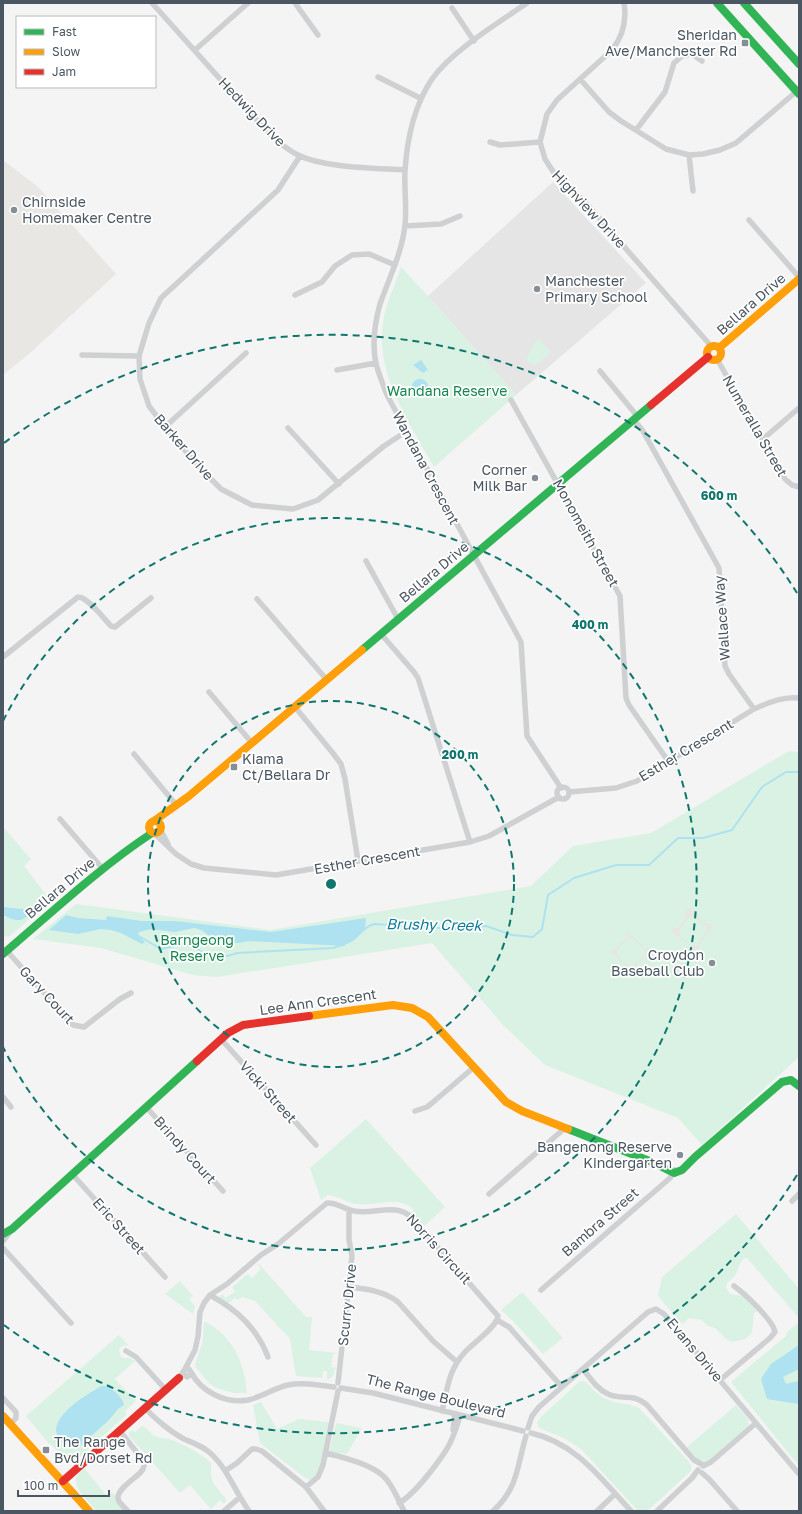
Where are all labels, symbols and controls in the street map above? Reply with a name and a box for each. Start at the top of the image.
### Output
legend [16,16,156,88]
text: Fast [52,24,77,39]
place label: Sheridan Ave/Manchester Rd [605,26,737,59]
marker: Sheridan Ave/Manchester Rd [740,38,750,48]
text: Slow [52,44,80,59]
text: Jam [52,64,76,79]
street label: Hedwig Drive [215,74,289,150]
street label: Highview Drive [549,166,630,251]
place label: Chirnside Homemaker Centre [22,193,152,226]
marker: Chirnside Homemaker Centre [9,205,19,215]
street label: Bellara Drive [713,269,789,338]
place label: Manchester Primary School [545,272,647,305]
marker: Manchester Primary School [532,284,542,294]
street label: Numeralla Street [719,372,791,480]
park label: Wandana Reserve [387,382,507,399]
street label: Wandana Crescent [389,408,464,527]
street label: Barker Drive [151,410,218,483]
place label: Corner Milk Bar [473,461,528,494]
marker: Corner Milk Bar [530,473,540,483]
street label: Monomeith Street [550,476,623,590]
text: 600 m [701,488,737,503]
street label: Bellara Drive [395,538,472,606]
street label: Wallace Way [710,575,733,661]
text: 400 m [572,617,608,632]
street label: Esther Crescent [635,715,736,785]
text: 200 m [442,747,478,762]
place label: Kiama Ct/Bellara Dr [242,750,331,783]
marker: Kiama Ct/Bellara Dr [229,762,239,772]
street label: Esther Crescent [313,842,421,877]
street label: Bellara Drive [21,854,98,922]
centre of rings [324,877,338,891]
water label: Brushy Creek [386,914,484,935]
park label: Barngeong Reserve [160,931,234,964]
place label: Croydon Baseball Club [611,946,704,979]
marker: Croydon Baseball Club [707,958,717,968]
street label: Gary Court [16,962,78,1027]
street label: Lee Ann Crescent [258,985,377,1018]
street label: Vicki Street [236,1057,301,1126]
street label: Brindy Court [151,1112,220,1187]
place label: Bangenong Reserve Kindergarten [537,1138,672,1171]
marker: Bangenong Reserve Kindergarten [675,1150,685,1160]
street label: Bambra Street [558,1184,642,1260]
street label: Eric Street [90,1194,149,1257]
street label: Norris Circuit [403,1210,475,1287]
street label: Scurry Drive [334,1263,359,1347]
street label: Evans Drive [664,1314,727,1385]
street label: The Range Boulevard [365,1370,507,1421]
place label: The Range Bvd/Dorset Rd [54,1433,152,1466]
marker: The Range Bvd/Dorset Rd [41,1445,51,1455]
scale bar [18,1472,109,1498]
text: 100 m [24,1478,58,1493]

